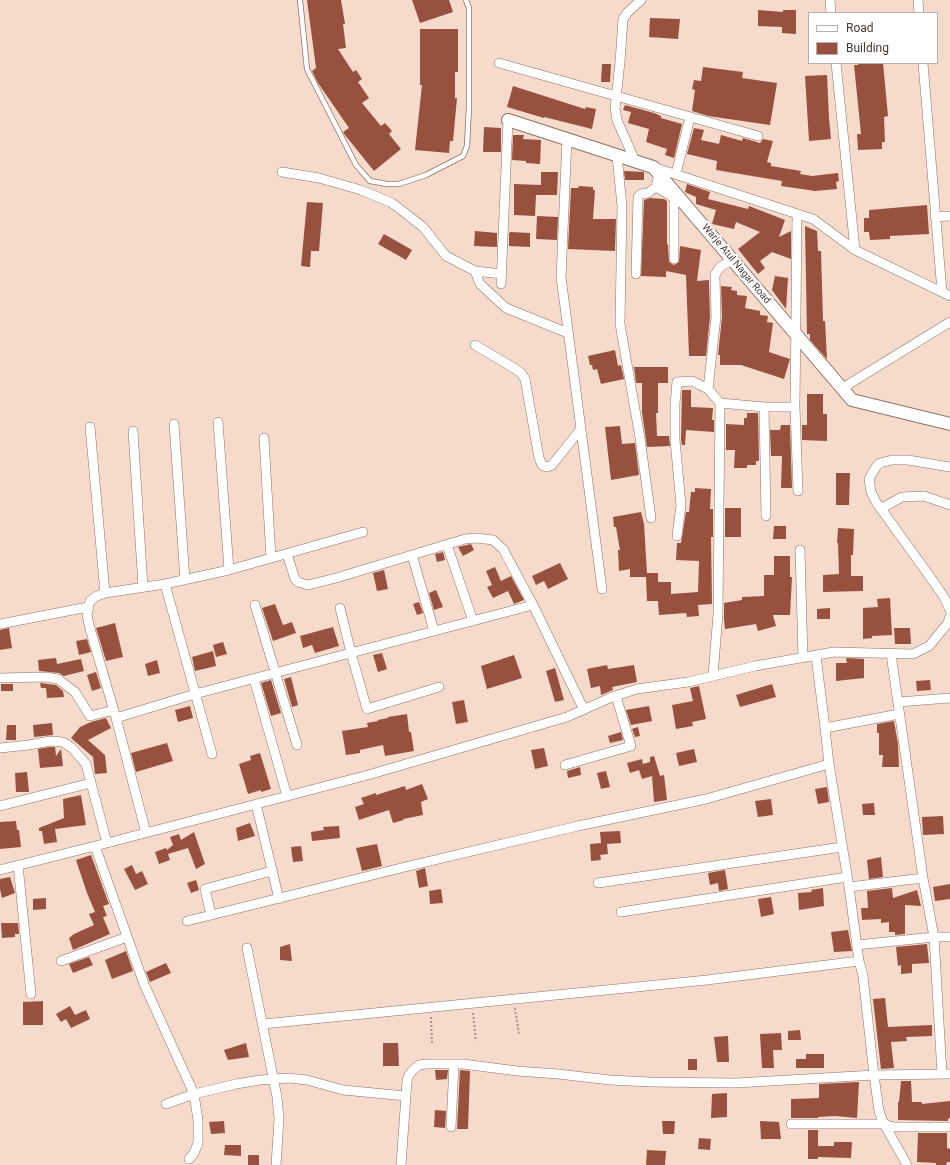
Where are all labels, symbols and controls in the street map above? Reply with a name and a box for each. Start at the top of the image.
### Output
legend [808,12,938,64]
text: Road [846,21,874,35]
text: Building [846,41,889,55]
street label: Warje Atul Nagar Road [699,222,773,306]

